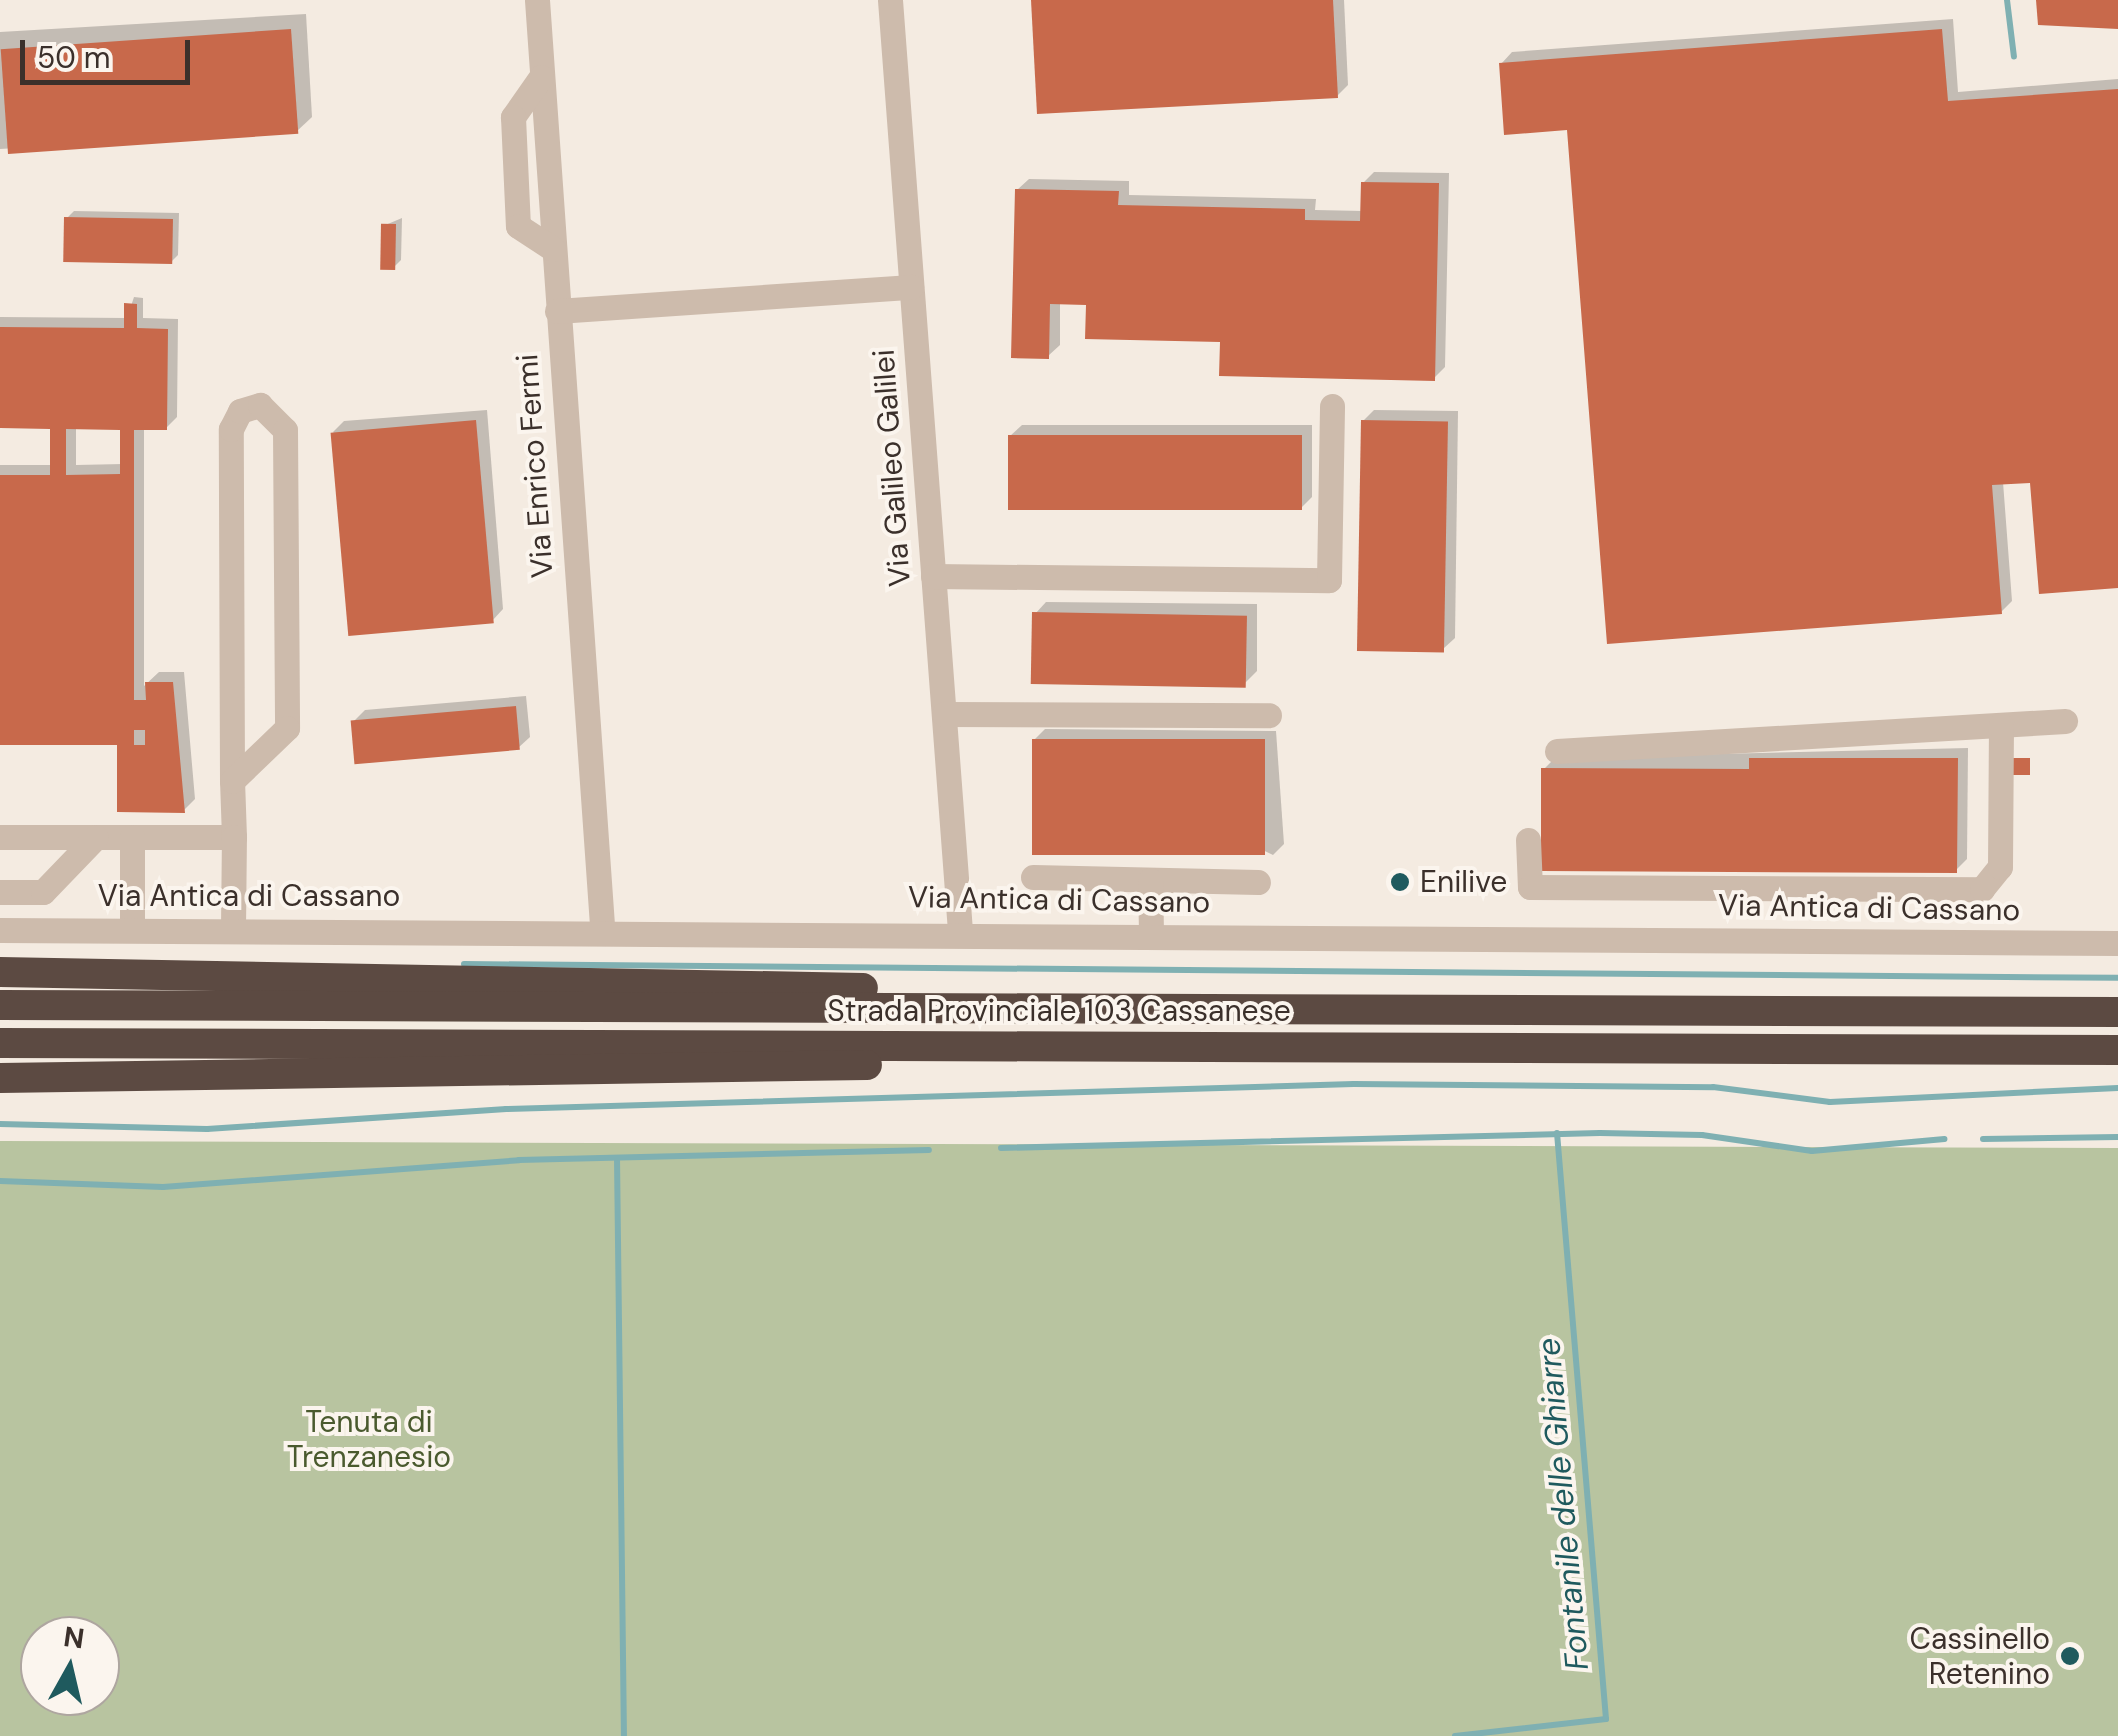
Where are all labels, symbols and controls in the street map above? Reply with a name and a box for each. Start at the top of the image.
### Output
scale bar [25,20,195,82]
text: 50 m [37,38,111,77]
street label: Via Galileo Galilei [866,348,918,588]
street label: Via Enrico Fermi [509,353,561,579]
place label: Enilive [1420,864,1507,900]
marker: Enilive [1389,871,1411,893]
street label: Via Antica di Cassano [98,878,400,914]
street label: Via Antica di Cassano [908,879,1210,921]
street label: Via Antica di Cassano [1718,887,2020,929]
street label: Strada Provinciale 103 Cassanese [827,993,1291,1029]
water label: Fontanile delle Ghiarre [1529,1336,1597,1672]
park label: Tenuta di Trenzanesio [287,1404,451,1474]
north arrow [20,1616,120,1716]
text: N [61,1618,87,1658]
place label: Cassinello Retenino [1909,1621,2050,1692]
marker: Cassinello Retenino [2059,1645,2081,1667]

